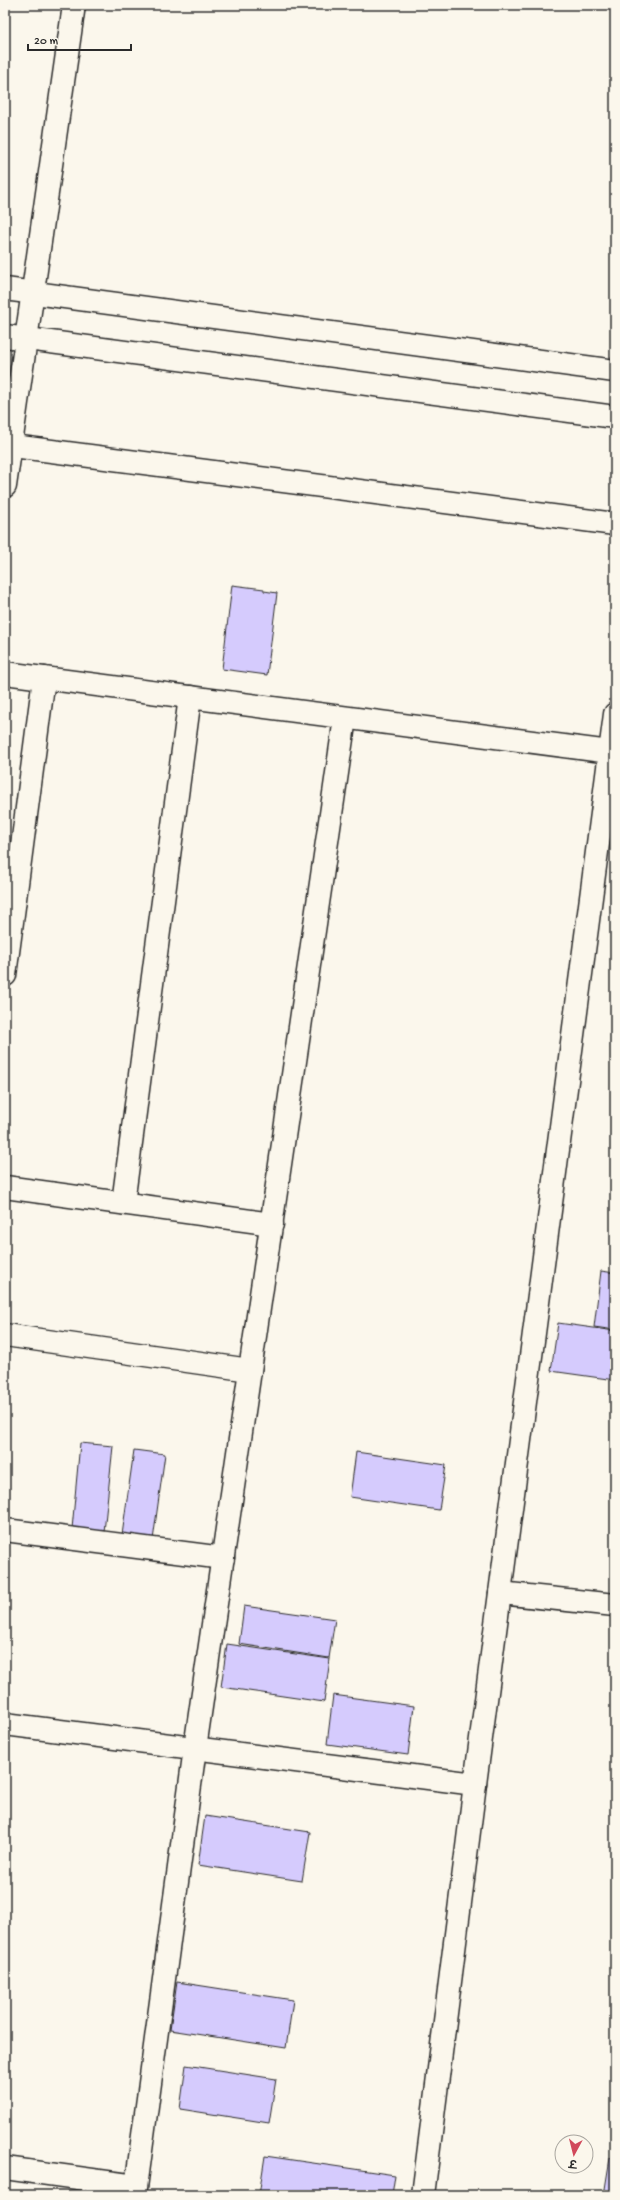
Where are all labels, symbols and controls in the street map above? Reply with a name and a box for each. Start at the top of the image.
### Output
scale bar [28,26,131,52]
text: 20 m [34,35,59,49]
north arrow [554,2134,594,2174]
text: उ [567,2155,578,2169]

